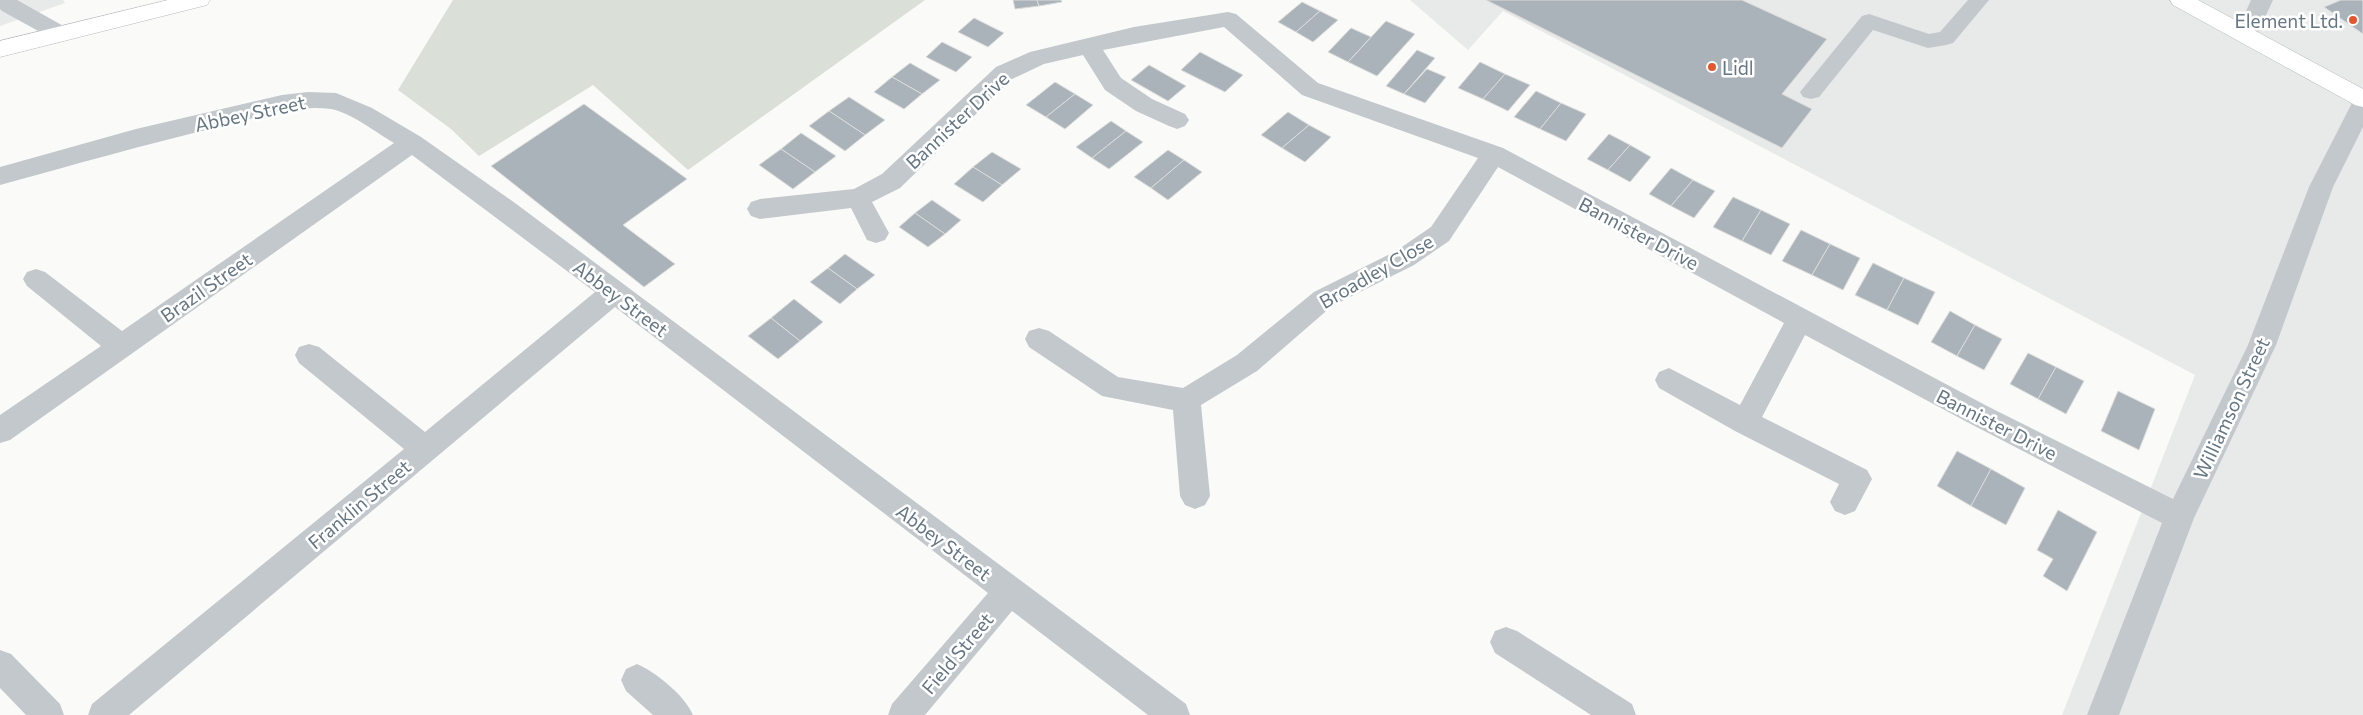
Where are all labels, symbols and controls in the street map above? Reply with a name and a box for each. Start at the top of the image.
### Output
place label: Element Ltd. [2235,9,2343,32]
marker: Element Ltd. [2347,14,2359,26]
place label: Lidl [1722,56,1754,79]
marker: Lidl [1706,61,1718,73]
street label: Bannister Drive [901,66,1013,174]
street label: Abbey Street [193,90,308,136]
street label: Bannister Drive [1575,192,1703,274]
street label: Broadley Close [1315,229,1437,313]
street label: Brazil Street [156,247,256,327]
street label: Abbey Street [569,255,673,341]
street label: Williamson Street [2188,333,2274,482]
street label: Bannister Drive [1933,384,2061,464]
street label: Franklin Street [303,454,415,554]
street label: Abbey Street [892,499,996,585]
street label: Field Street [916,608,998,698]

